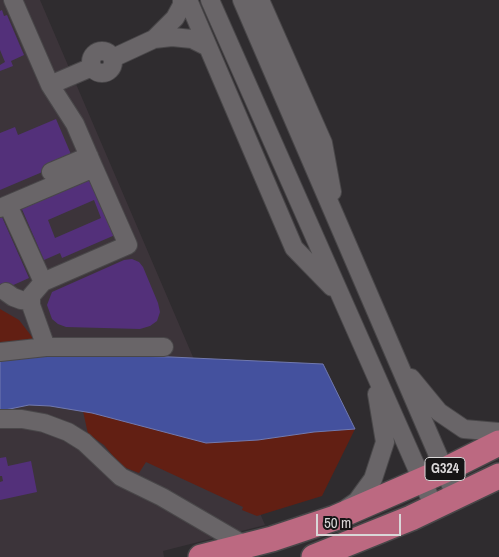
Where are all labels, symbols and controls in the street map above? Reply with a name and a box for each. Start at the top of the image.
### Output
road number: G324 [425,458,465,480]
scale bar [319,504,404,536]
text: 50 m [324,512,351,533]

